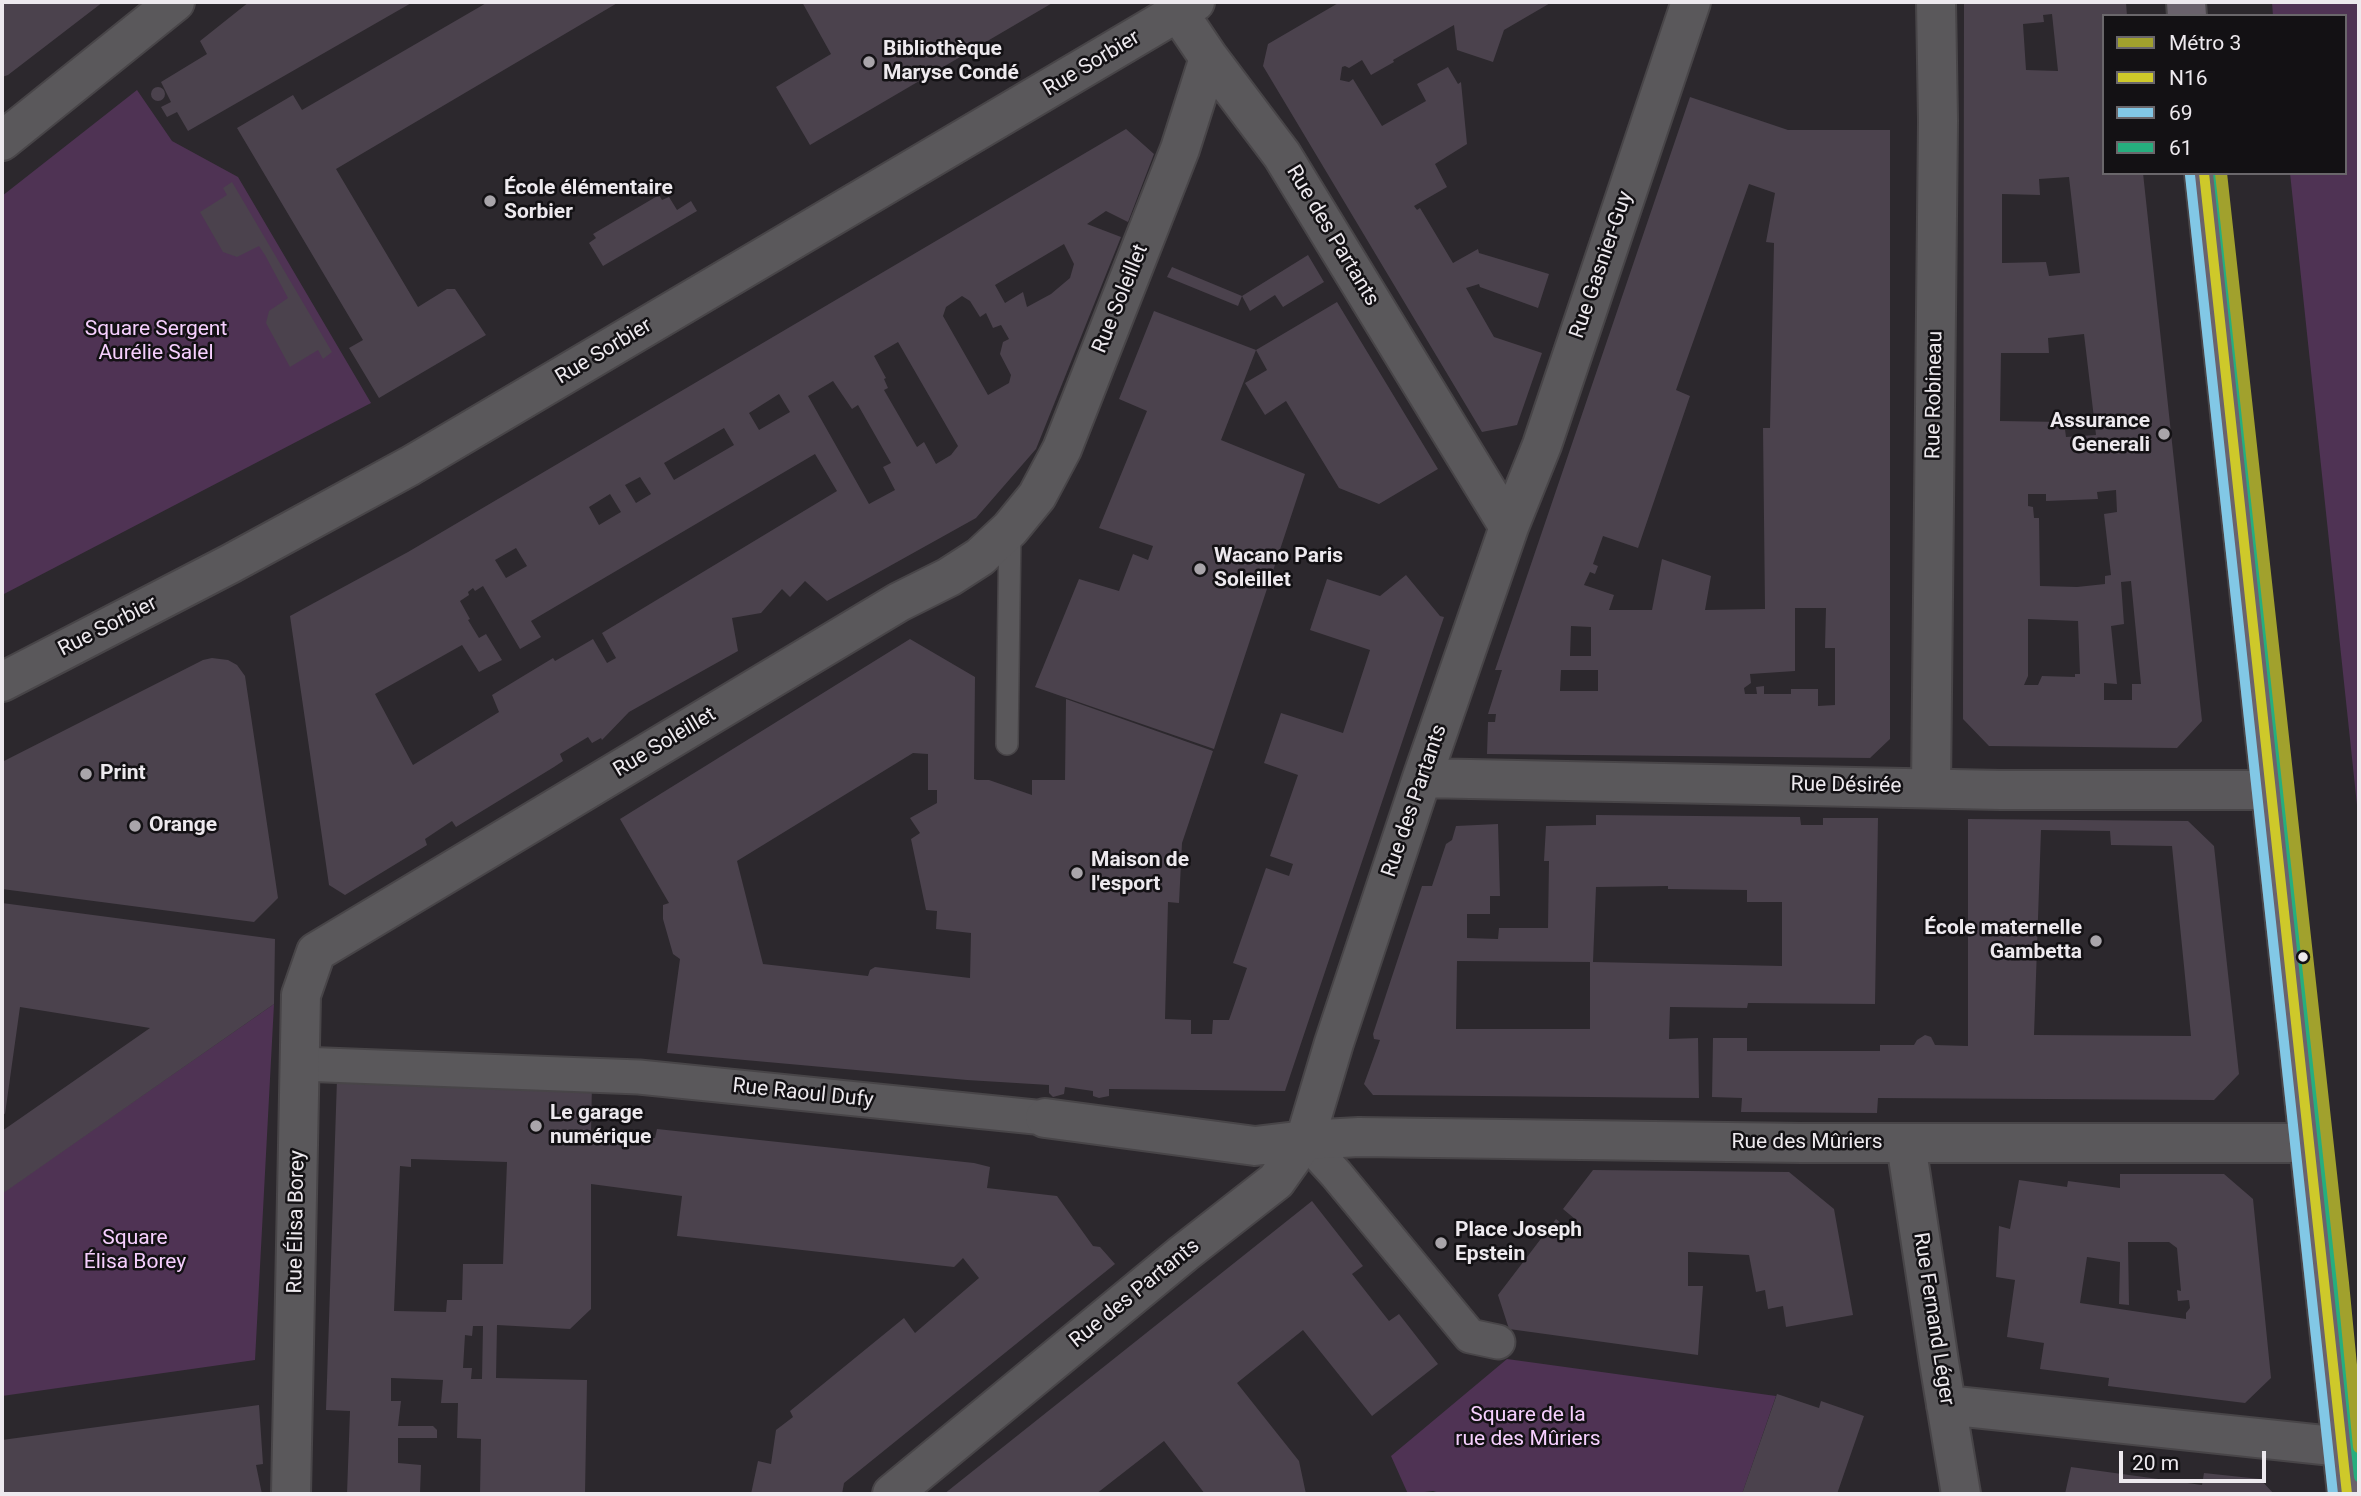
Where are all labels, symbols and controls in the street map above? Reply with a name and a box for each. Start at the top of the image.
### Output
legend [2102,14,2347,175]
street label: Rue Sorbier [1039,25,1145,103]
text: Métro 3 [2169,31,2241,55]
place label: Bibliothèque Maryse Condé [883,37,1019,87]
marker: Bibliothèque Maryse Condé [861,54,877,70]
text: N16 [2169,66,2208,90]
text: 69 [2169,101,2193,125]
text: 61 [2169,136,2193,160]
street label: Rue des Partants [1280,161,1384,311]
place label: École élémentaire Sorbier [504,176,673,226]
street label: Rue Gasnier-Guy [1565,188,1639,342]
marker: École élémentaire Sorbier [482,193,498,209]
street label: Rue Soleillet [1088,241,1154,357]
street label: Rue Sorbier [551,313,657,391]
park label: Square Sergent Aurélie Salel [85,317,227,367]
street label: Rue Robineau [1921,331,1949,459]
place label: Assurance Generali [2050,409,2150,459]
marker: Assurance Generali [2156,426,2172,442]
place label: Wacano Paris Soleillet [1214,544,1343,594]
marker: Wacano Paris Soleillet [1192,561,1208,577]
street label: Rue Sorbier [54,591,162,663]
street label: Rue Soleillet [609,703,721,783]
street label: Rue des Partants [1377,721,1453,881]
place label: Print [100,761,146,787]
marker: Print [78,766,94,782]
street label: Rue Désirée [1790,772,1902,800]
place label: Orange [149,813,217,839]
marker: Orange [127,818,143,834]
place label: Maison de l'esport [1091,848,1189,898]
marker: Maison de l'esport [1069,865,1085,881]
place label: École maternelle Gambetta [1924,916,2082,966]
marker: École maternelle Gambetta [2088,933,2104,949]
unlabelled marker [2296,950,2310,964]
street label: Rue Raoul Dufy [731,1074,875,1114]
place label: Le garage numérique [550,1101,651,1151]
marker: Le garage numérique [528,1118,544,1134]
street label: Rue des Mûriers [1731,1130,1883,1156]
street label: Rue Élisa Borey [283,1150,311,1294]
place label: Place Joseph Epstein [1455,1218,1582,1268]
park label: Square Élisa Borey [84,1226,186,1276]
street label: Rue Fernand Léger [1907,1231,1959,1407]
street label: Rue des Partants [1065,1234,1205,1354]
marker: Place Joseph Epstein [1433,1235,1449,1251]
park label: Square de la rue des Mûriers [1455,1403,1601,1453]
scale bar [2123,1436,2270,1480]
text: 20 m [2132,1451,2179,1475]

